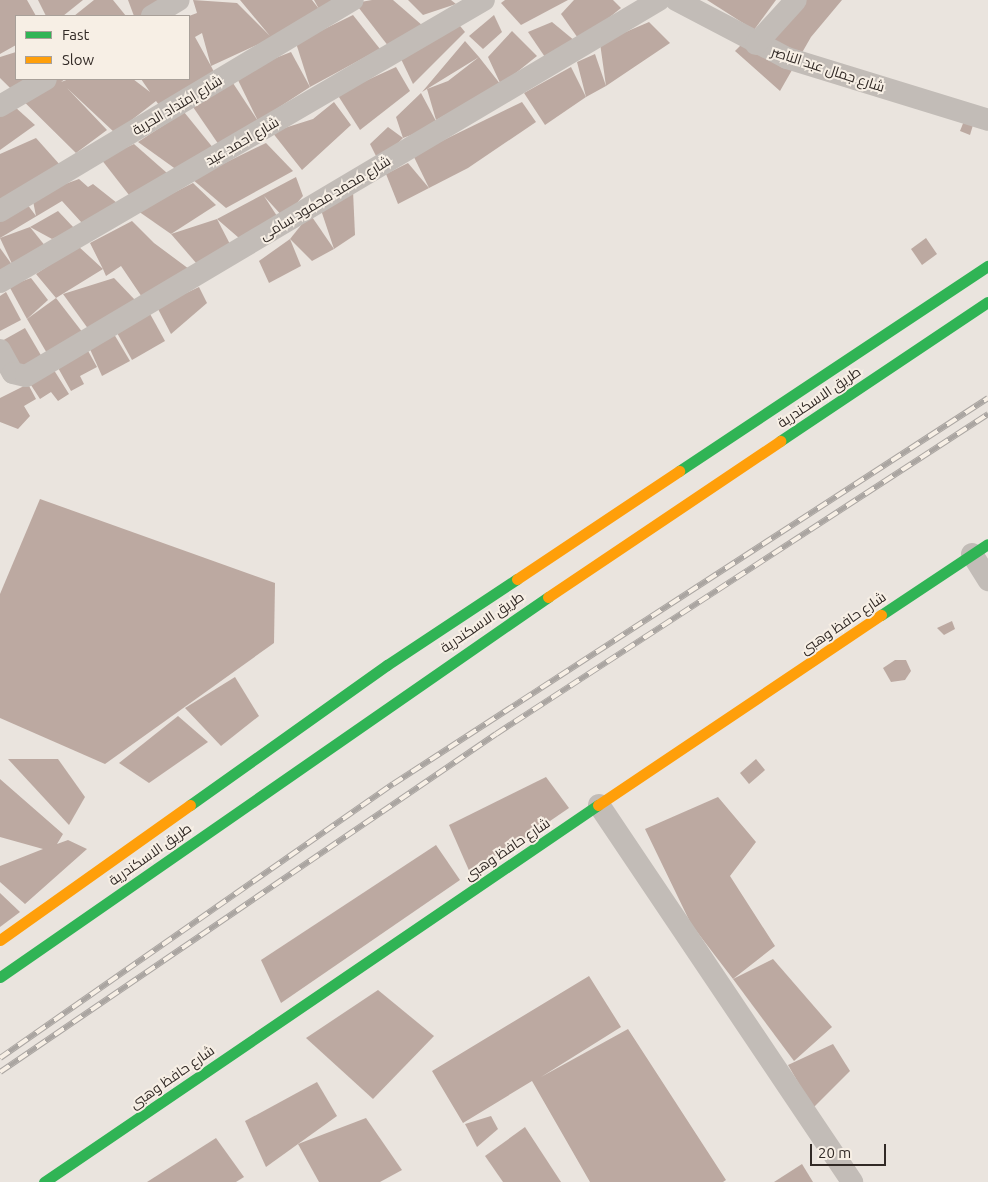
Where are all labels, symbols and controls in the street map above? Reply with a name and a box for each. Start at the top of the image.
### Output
legend [15,15,190,80]
text: Fast [62,26,89,43]
street label: شارع جمال عبد الناصر [769,43,887,95]
text: Slow [62,51,94,68]
street label: شارع إمتداد الحرية [129,72,225,138]
street label: شارع احمد عيد [202,113,282,169]
street label: شارع محمد محمود سامى [256,152,394,244]
street label: طريق الاسكندرية [774,363,864,431]
street label: طريق الاسكندرية [437,588,527,656]
street label: شارع حافظ وهبى [797,588,889,658]
street label: شارع حافظ وهبى [461,814,553,884]
street label: طريق الاسكندرية [105,819,195,889]
street label: شارع حافظ وهبى [126,1042,218,1112]
scale bar [813,1134,889,1166]
text: 20 m [818,1144,851,1161]

